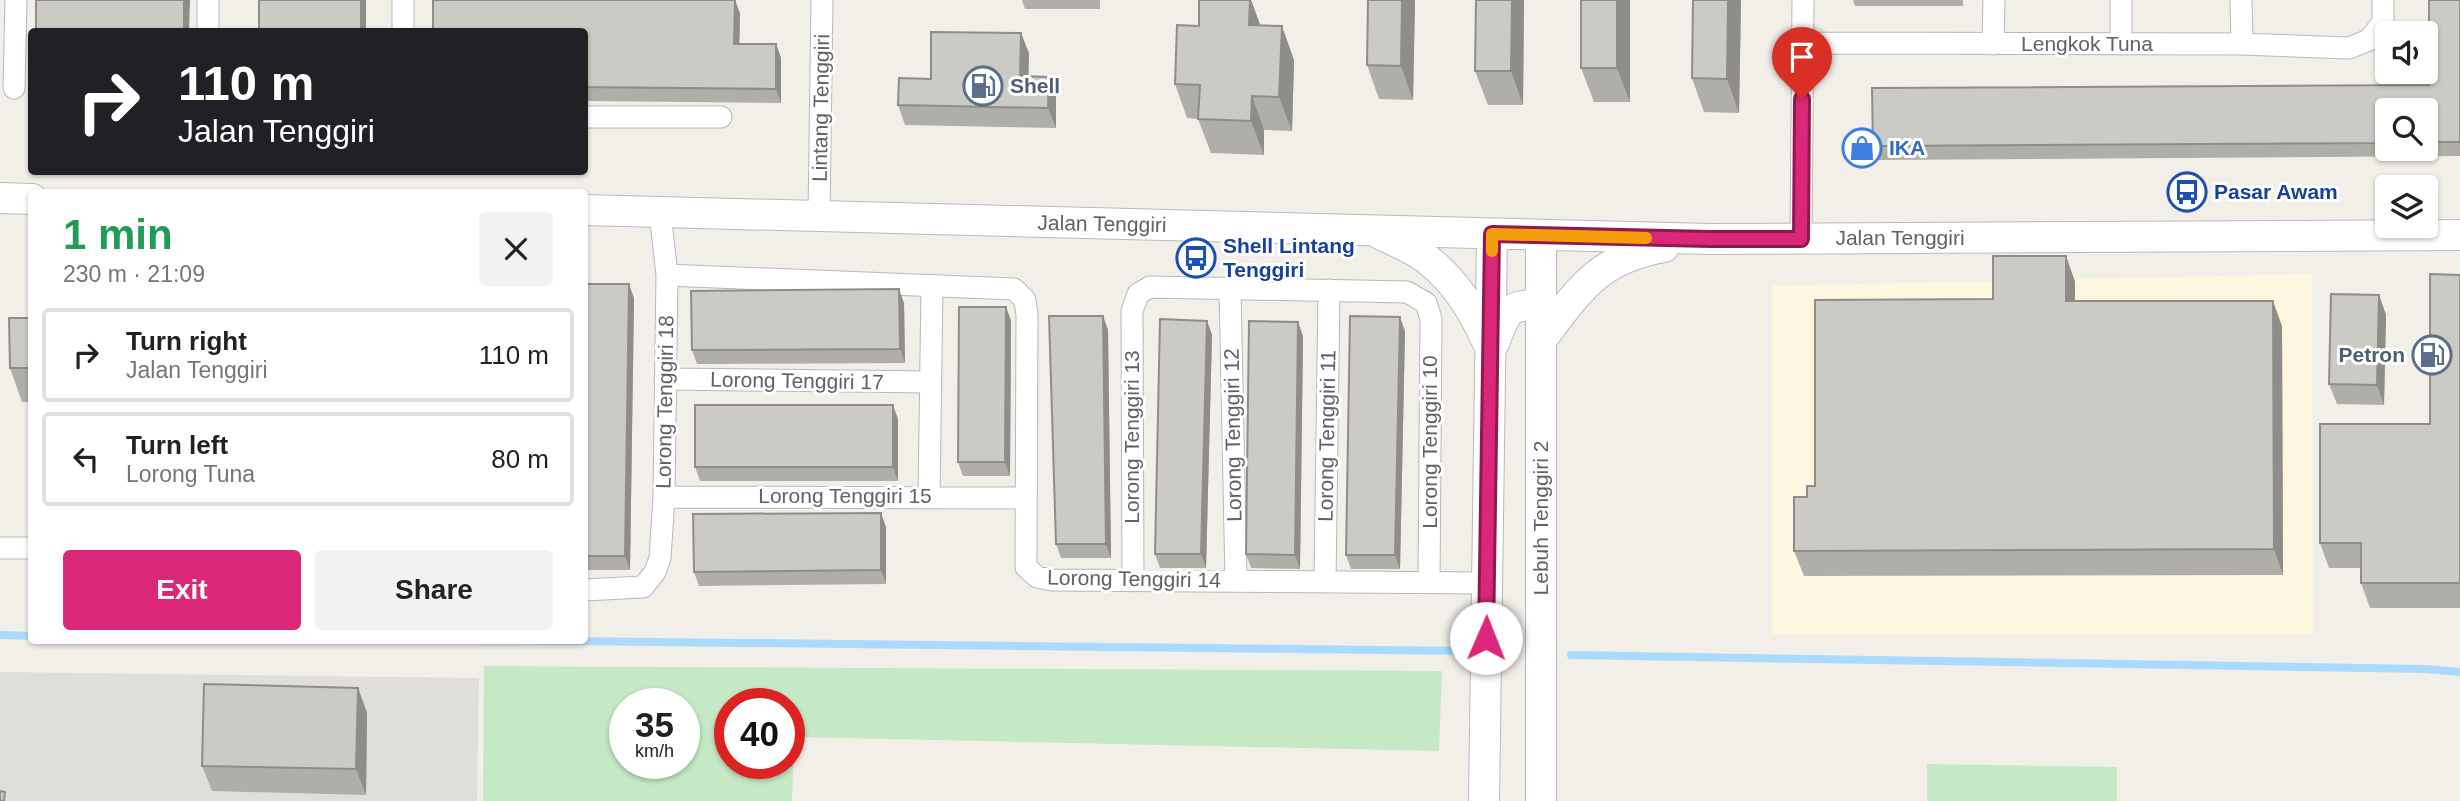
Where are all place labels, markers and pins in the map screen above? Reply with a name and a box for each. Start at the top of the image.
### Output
pin [1772,27,1832,99]
fuel station icon: Shell [962,65,1004,107]
place label: Shell [1010,74,1060,97]
shop icon: IKA [1841,127,1883,169]
place label: IKA [1889,136,1925,159]
bus stop icon: Pasar Awam [2166,171,2208,213]
place label: Pasar Awam [2214,180,2338,203]
place label: Shell Lintang Tenggiri [1223,234,1355,281]
bus stop icon: Shell Lintang Tenggiri [1175,237,1217,279]
fuel station icon: Petron [2411,334,2453,376]
place label: Petron [2338,343,2405,366]

